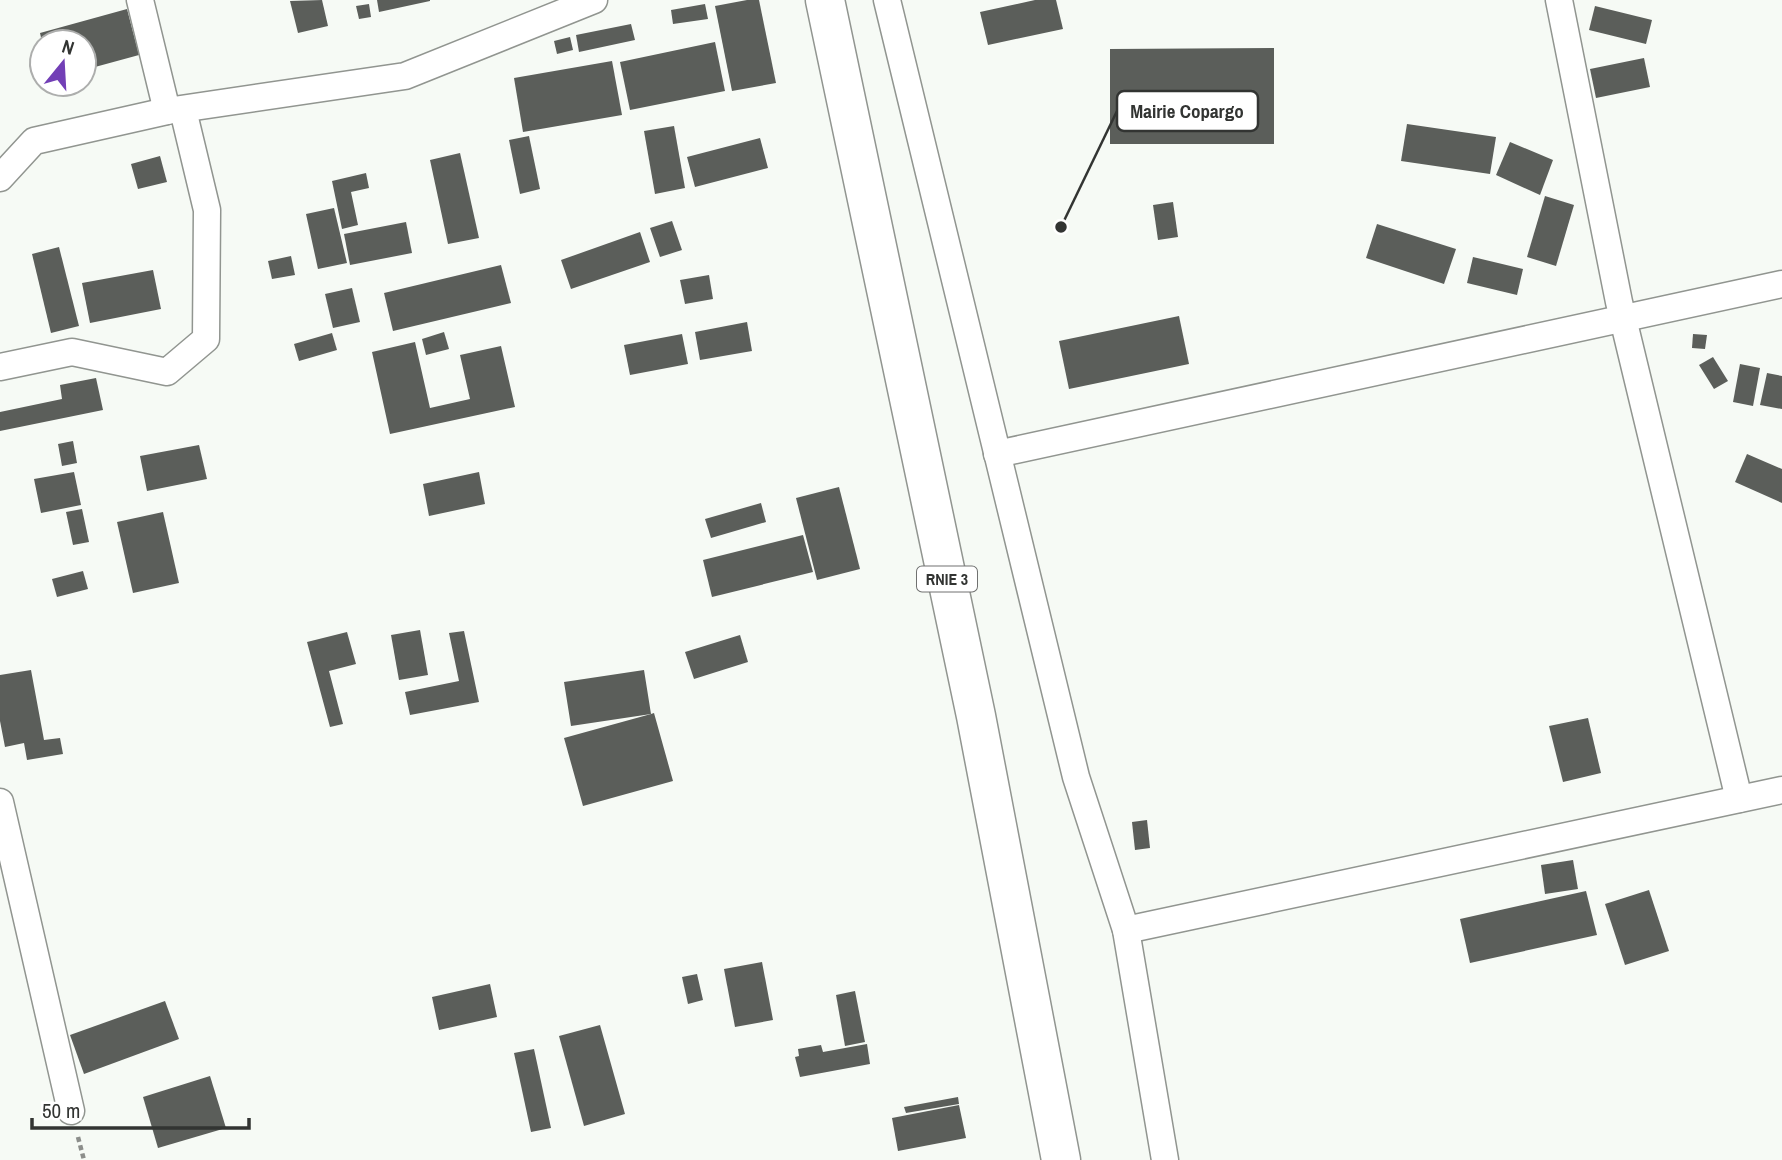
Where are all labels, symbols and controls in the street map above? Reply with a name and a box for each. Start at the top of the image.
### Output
north arrow [28,28,98,98]
text: N [59,33,78,61]
callout: Mairie Copargo [1117,91,1258,131]
text: Mairie Copargo [1130,98,1244,124]
road number: RNIE 3 [917,566,977,592]
scale bar [32,1086,248,1130]
text: 50 m [42,1096,80,1125]

